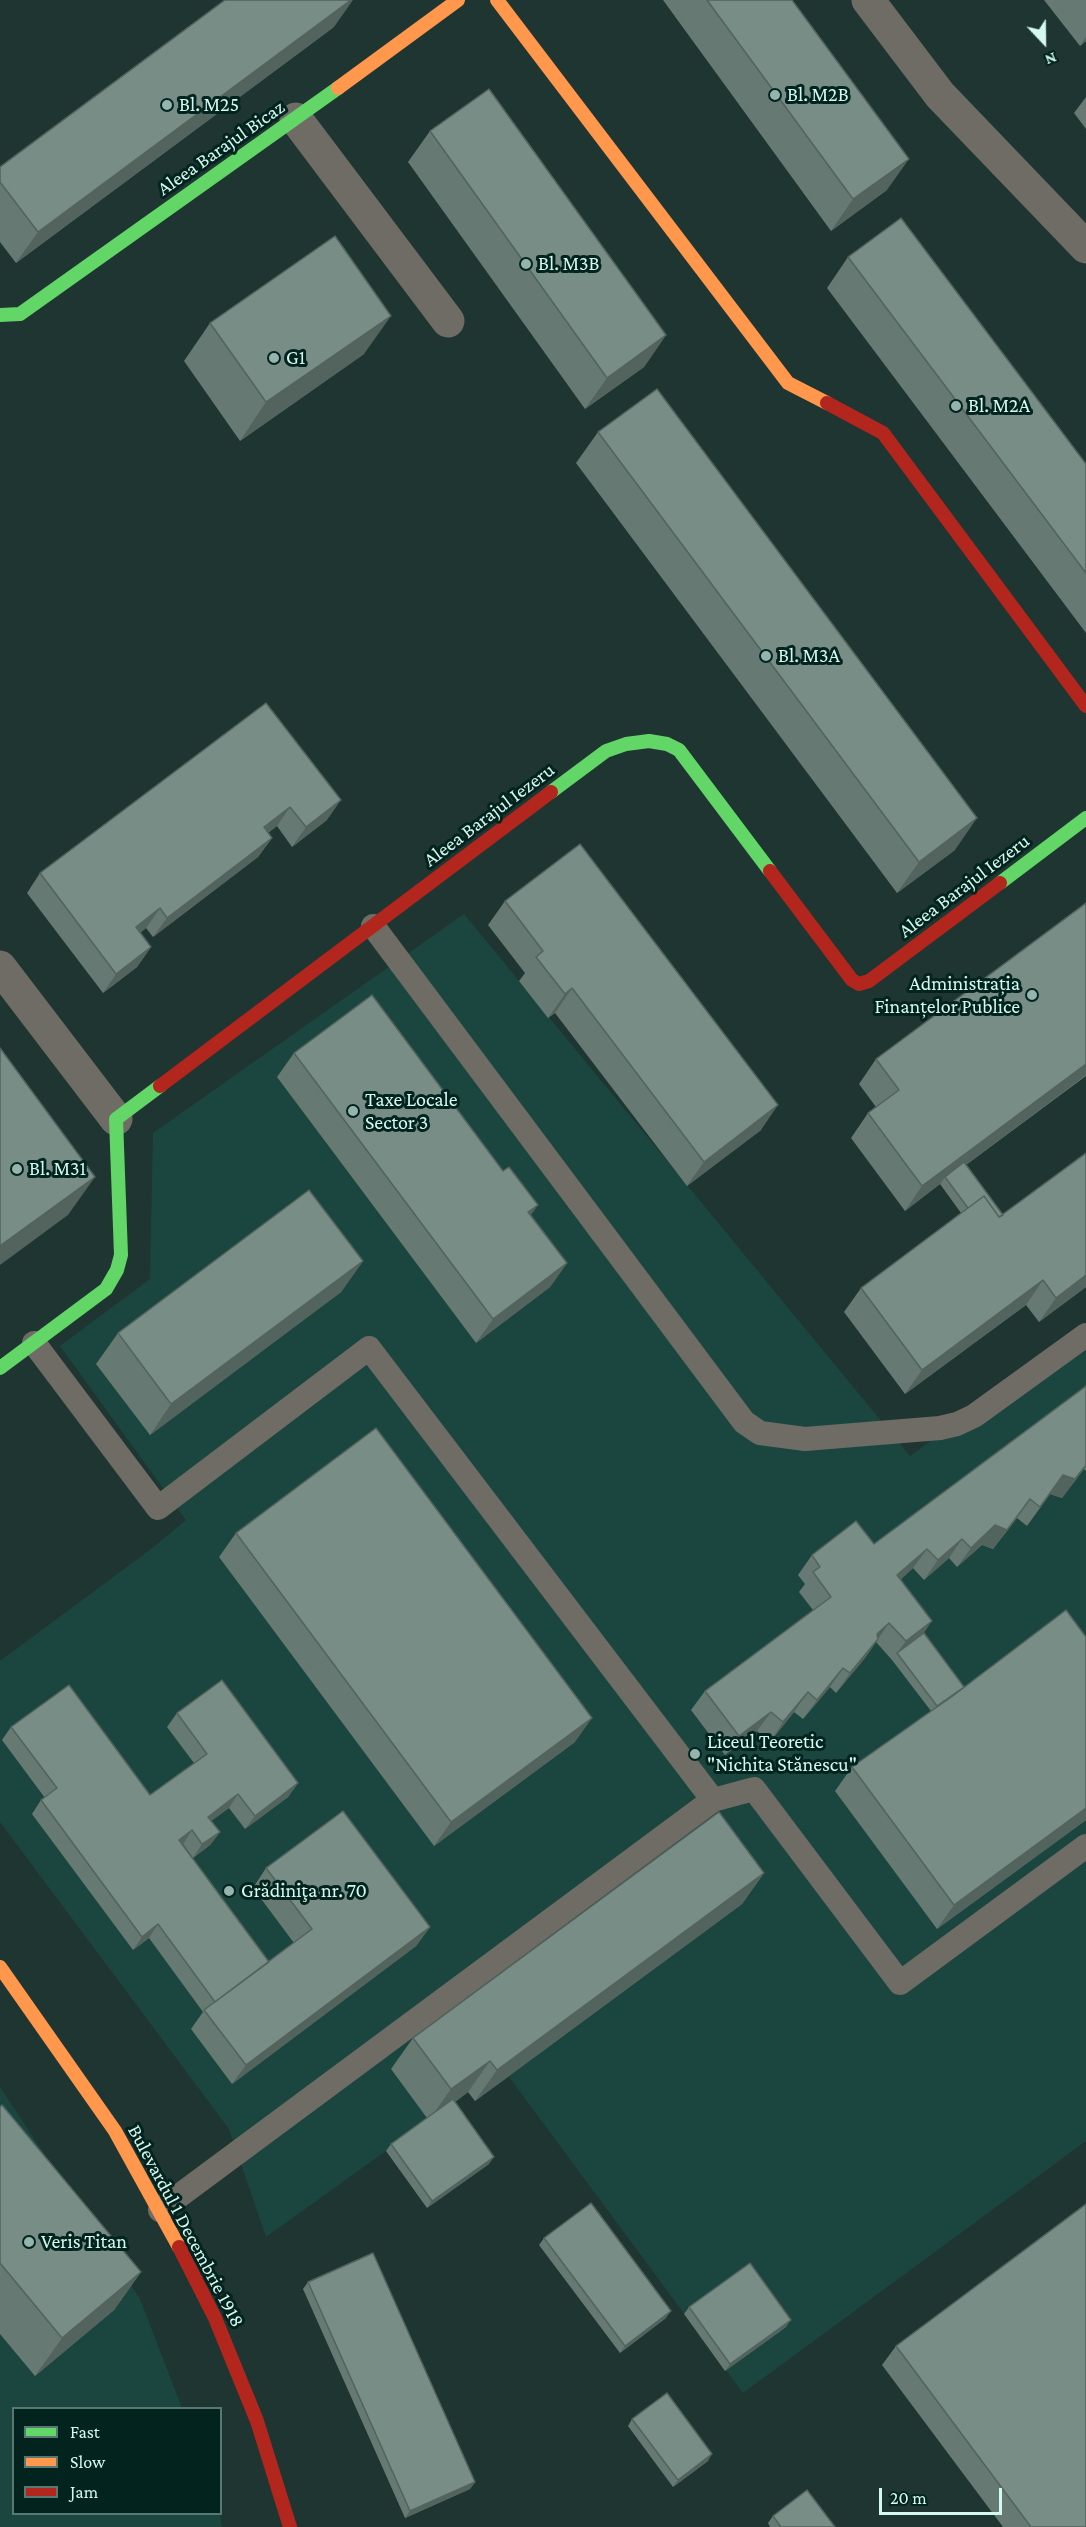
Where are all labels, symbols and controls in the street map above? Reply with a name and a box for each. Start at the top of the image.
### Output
north arrow [1014,12,1074,72]
text: N [1043,49,1059,69]
place label: Bl. M2B [787,83,849,107]
marker: Bl. M2B [768,88,782,102]
place label: Bl. M25 [179,93,239,117]
street label: Aleea Barajul Bicaz [153,95,289,201]
marker: Bl. M25 [160,98,174,112]
place label: Bl. M3B [538,252,600,276]
marker: Bl. M3B [519,257,533,271]
place label: G1 [286,346,305,370]
marker: G1 [267,351,281,365]
place label: Bl. M2A [968,394,1030,418]
marker: Bl. M2A [949,399,963,413]
place label: Bl. M3A [778,644,840,668]
marker: Bl. M3A [759,649,773,663]
street label: Aleea Barajul Iezeru [419,758,559,872]
street label: Aleea Barajul Iezeru [894,829,1034,943]
place label: Administrația Finanțelor Publice [875,972,1020,1019]
marker: Administrația Finanțelor Publice [1025,988,1039,1002]
place label: Taxe Locale Sector 3 [365,1088,458,1135]
marker: Taxe Locale Sector 3 [346,1104,360,1118]
place label: Bl. M31 [29,1157,86,1181]
marker: Bl. M31 [10,1162,24,1176]
place label: Liceul Teoretic "Nichita Stănescu" [707,1730,857,1777]
marker: Liceul Teoretic "Nichita Stănescu" [688,1747,702,1761]
place label: Grădiniţa nr. 70 [241,1879,367,1903]
marker: Grădiniţa nr. 70 [222,1884,236,1898]
street label: Bulevardul 1 Decembrie 1918 [122,2121,250,2331]
place label: Veris Titan [41,2230,127,2254]
marker: Veris Titan [22,2235,36,2249]
legend [12,2407,222,2515]
text: Fast [70,2422,100,2442]
text: Slow [70,2452,105,2472]
scale bar [882,2476,1005,2514]
text: Jam [70,2482,98,2502]
text: 20 m [890,2488,927,2508]

